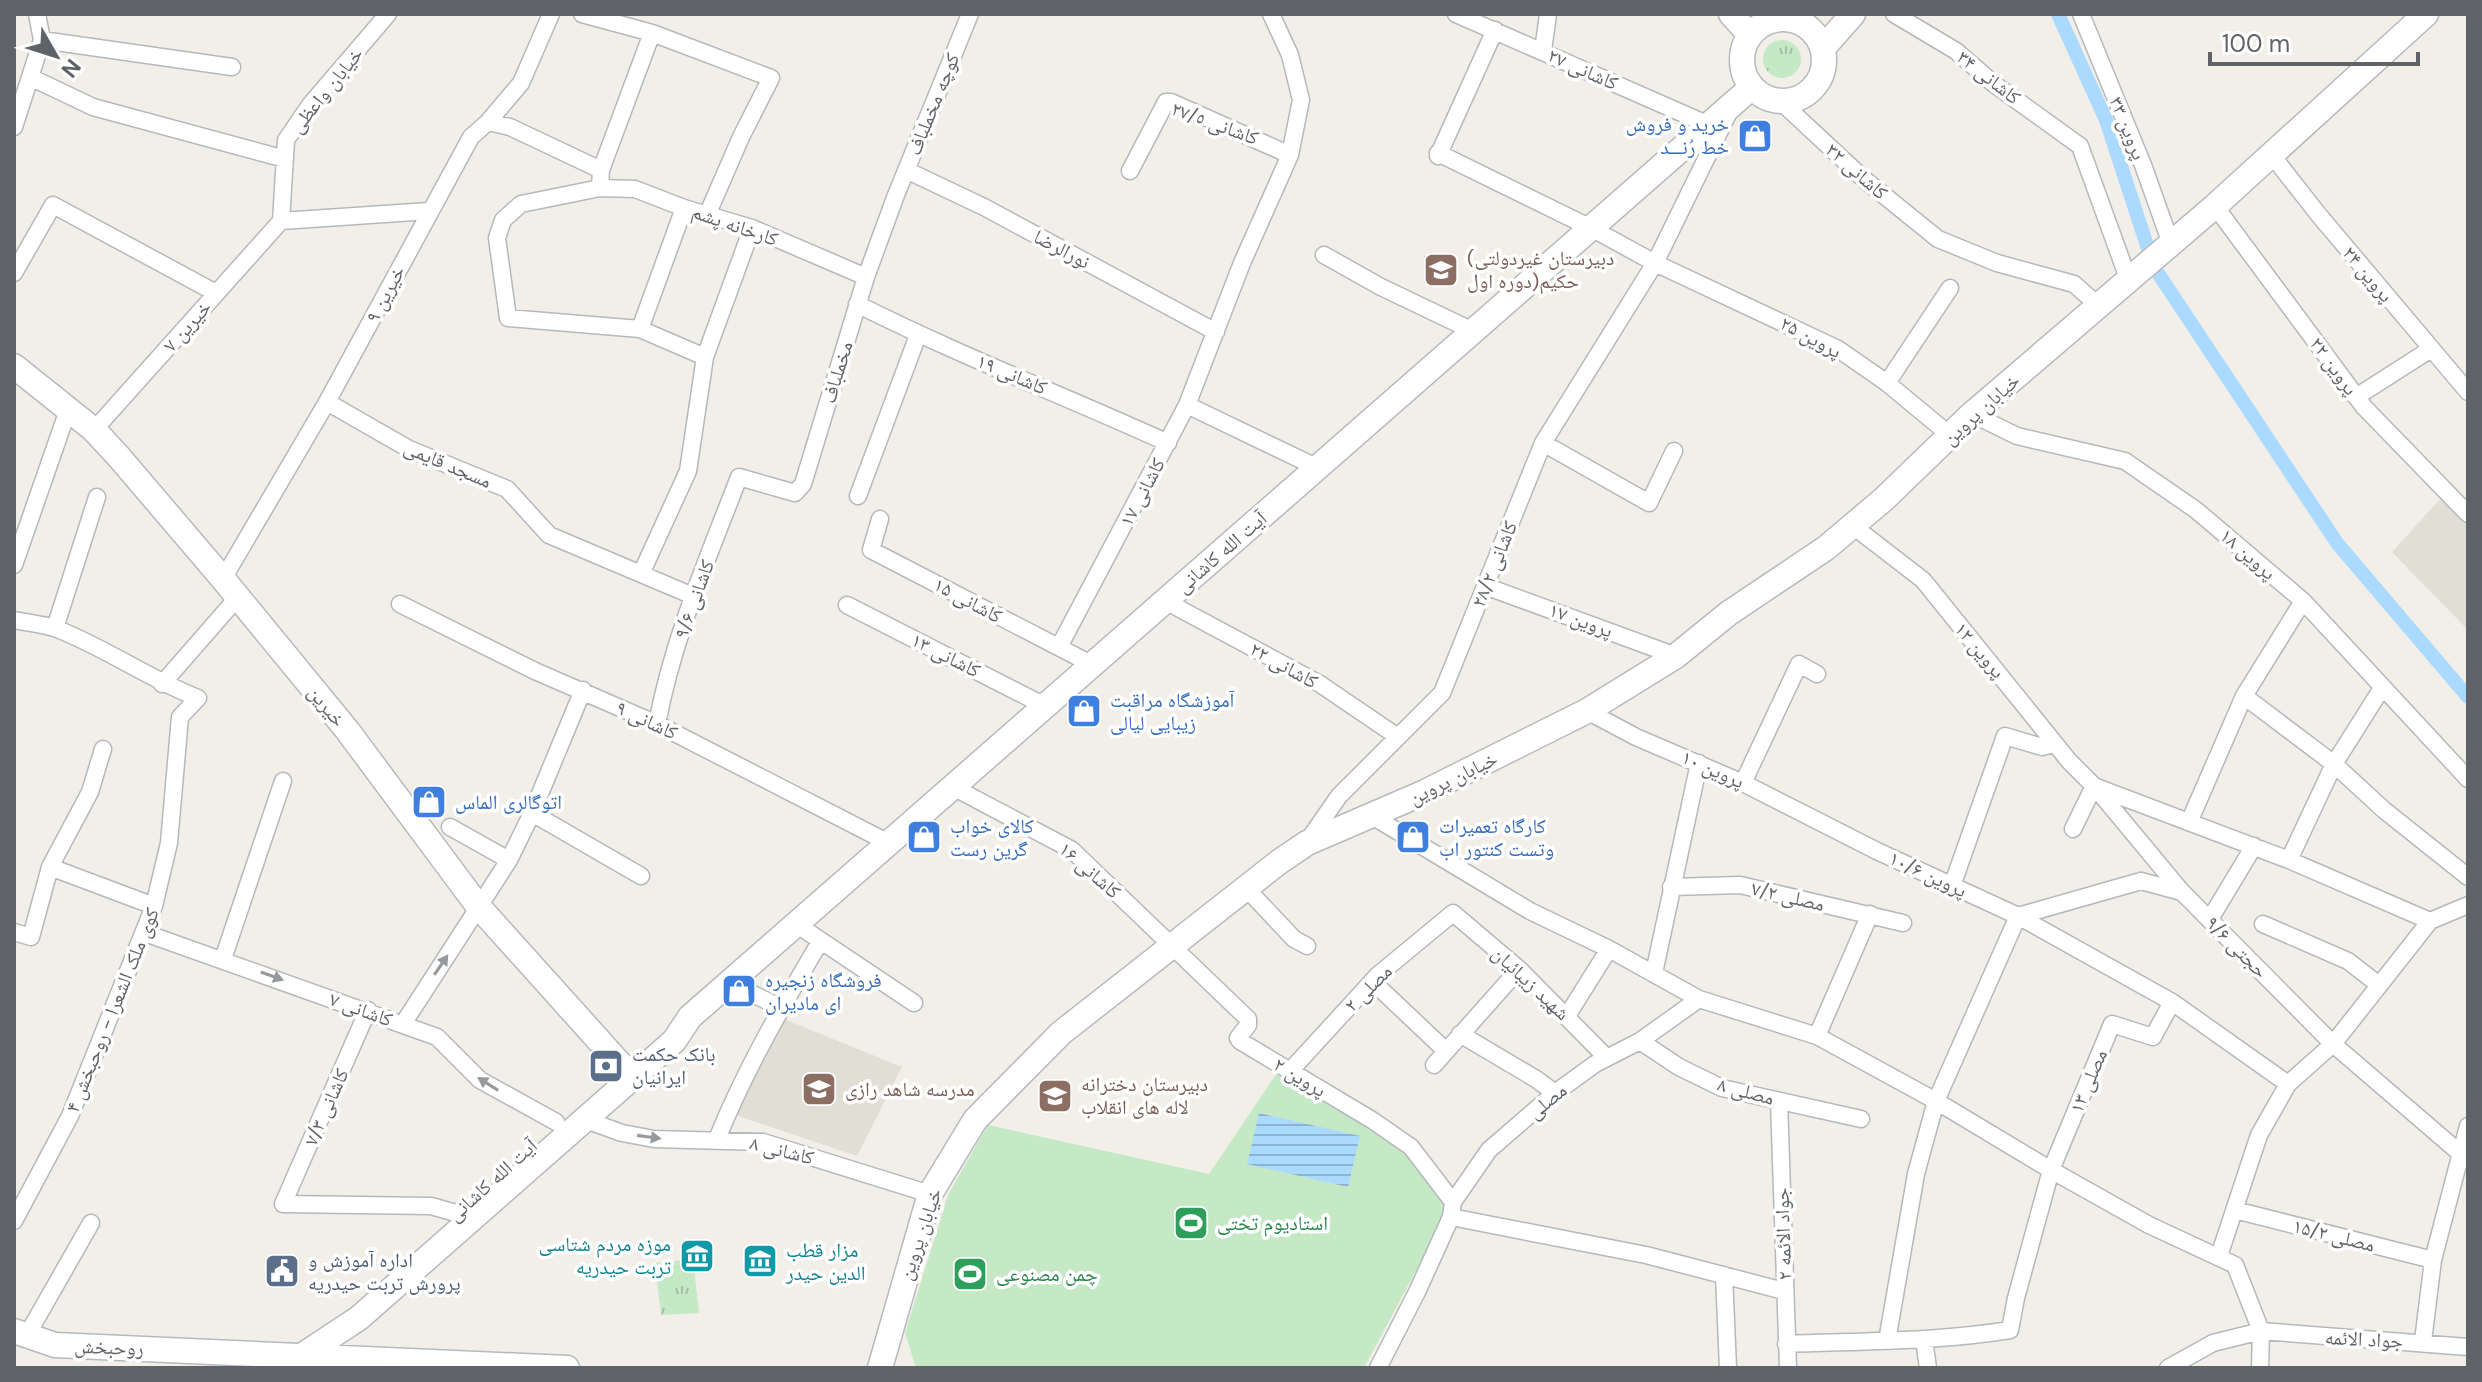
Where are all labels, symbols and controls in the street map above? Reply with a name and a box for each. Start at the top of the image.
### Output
north arrow [16,16,96,96]
scale bar [2210,16,2418,66]
text: 100 m [2222,28,2290,59]
street label: خیابان واعظی [283,42,369,138]
street label: کاشانی ۲۷ [1544,42,1622,96]
street label: کاشانی ۳۴ [1952,44,2026,110]
street label: کوچه مخملباف [901,49,965,159]
text: N [55,53,87,84]
street label: پروین ۳۳ [2104,92,2152,164]
street label: کاشانی ٢٧/٥ [1168,95,1262,151]
place label: خرید و فروش خط رُنـــد [1626,111,1729,160]
shop icon: خرید و فروش خط رُنـــد [1736,117,1774,155]
street label: کاشانی ۳۲ [1821,137,1893,205]
street label: کارخانه پشم [688,198,782,253]
street label: نورالرضا [1029,223,1095,275]
street label: پروین ۲۴ [2337,240,2399,308]
place label: (دبیرستان غيردولتی حکیم(دوره اول [1467,245,1614,295]
school or university icon: (دبیرستان غيردولتی حکیم(دوره اول [1422,251,1460,289]
street label: خیرین ۹ [359,261,411,327]
street label: خیرین ۷ [157,294,217,357]
street label: پروین ۲۵ [1776,310,1846,364]
street label: پروین ۲۲ [2304,332,2364,400]
street label: مخملباف [815,338,859,406]
street label: کاشانی ۱۹ [973,348,1051,400]
street label: خیابان پروین [1937,367,2025,451]
street label: مسجد قایمی [400,434,496,494]
street label: کاشانی ۱۷ [1113,453,1171,531]
street label: آیت الله کاشانی [1170,505,1273,599]
street label: کاشانی ۲۸/۲ [1465,517,1523,611]
street label: پروین ۱۸ [2215,522,2282,586]
street label: کاشانی ۹/۶ [668,556,720,642]
street label: کاشانی ۱۵ [929,571,1007,629]
street label: پروین ۱۷ [1545,596,1617,644]
street label: پروین ۱۲ [1949,616,2011,684]
street label: کاشانی ۱۳ [907,627,985,683]
street label: کاشانی ۲۲ [1245,636,1323,694]
street label: خیرین [302,680,352,732]
place label: آموزشگاه مراقبت زیبایی لیالی [1110,687,1235,736]
shop icon: آموزشگاه مراقبت زیبایی لیالی [1065,692,1103,730]
street label: کاشانی ۹ [612,694,682,746]
street label: پروین ۱۰ [1677,744,1749,794]
street label: خیابان پروین [1404,745,1502,811]
shop icon: اتوگالری الماس [410,783,448,821]
place label: اتوگالری الماس [455,789,562,815]
place label: کالای خواب گرین رست [950,813,1034,862]
place label: کارگاه تعمیرات وتست کنتور اب [1439,813,1554,862]
shop icon: کالای خواب گرین رست [905,818,943,856]
shop icon: کارگاه تعمیرات وتست کنتور اب [1394,818,1432,856]
street label: کاشانی ۱۶ [1054,836,1126,904]
street label: پروین ۱۰/۶ [1885,845,1971,903]
street label: مصلی ۷/۲ [1749,875,1827,917]
street label: کوی ملک الشعرا - روحبخش ۴ [59,904,165,1116]
street label: حجتی ۹/۶ [2200,910,2274,984]
street label: شهید زیبائیان [1486,940,1576,1026]
one-way arrow [433,955,448,976]
street label: مصلی ۲ [1338,958,1398,1018]
place label: فروشگاه زنجیره ای مادیران [765,967,882,1016]
one-way arrow [260,970,284,983]
shop icon: فروشگاه زنجیره ای مادیران [720,972,758,1010]
street label: کاشانی ۷ [326,986,396,1032]
place label: بانک حکمت ایرانیان [632,1041,715,1090]
street label: مصلی ۱۳ [2063,1045,2113,1117]
bank icon: بانک حکمت ایرانیان [587,1047,625,1085]
street label: پروین ۲ [1269,1051,1331,1103]
street label: کاشانی ۷/۳ [297,1064,355,1150]
school or university icon: مدرسه شاهد رازی [800,1070,838,1108]
place label: دبیرستان دخترانه لاله های انقلاب [1081,1071,1208,1120]
street label: مصلی ۸ [1715,1071,1777,1111]
place label: مدرسه شاهد رازی [845,1076,975,1102]
one-way arrow [477,1077,499,1091]
school or university icon: دبیرستان دخترانه لاله های انقلاب [1036,1077,1074,1115]
street label: مصلی [1522,1077,1572,1125]
street label: کاشانی ۸ [747,1130,817,1170]
one-way arrow [637,1131,662,1144]
street label: آیت الله کاشانی [442,1132,543,1227]
street label: خیابان پروین [892,1184,948,1283]
street label: جواد الائمه ۲ [1768,1187,1798,1281]
sports icon: استادیوم تختی [1172,1204,1210,1242]
place label: استادیوم تختی [1217,1210,1328,1237]
street label: مصلی ۱۵/۲ [2290,1212,2378,1258]
place label: موزه مردم شتاسی تربت حیدریه [538,1231,671,1280]
museum icon: موزه مردم شتاسی تربت حیدریه [678,1237,716,1275]
place label: مزار قطب الدین حیدر [785,1237,865,1286]
museum icon: مزار قطب الدین حیدر [741,1242,779,1280]
place label: اداره آموزش و پرورش تربت حیدریه [308,1247,461,1296]
public building icon: اداره آموزش و پرورش تربت حیدریه [263,1252,301,1290]
sports icon: چمن مصنوعی [951,1255,989,1293]
place label: چمن مصنوعی [996,1261,1098,1287]
street label: جواد الائمه [2324,1324,2404,1354]
street label: روحبخش [74,1333,144,1361]

